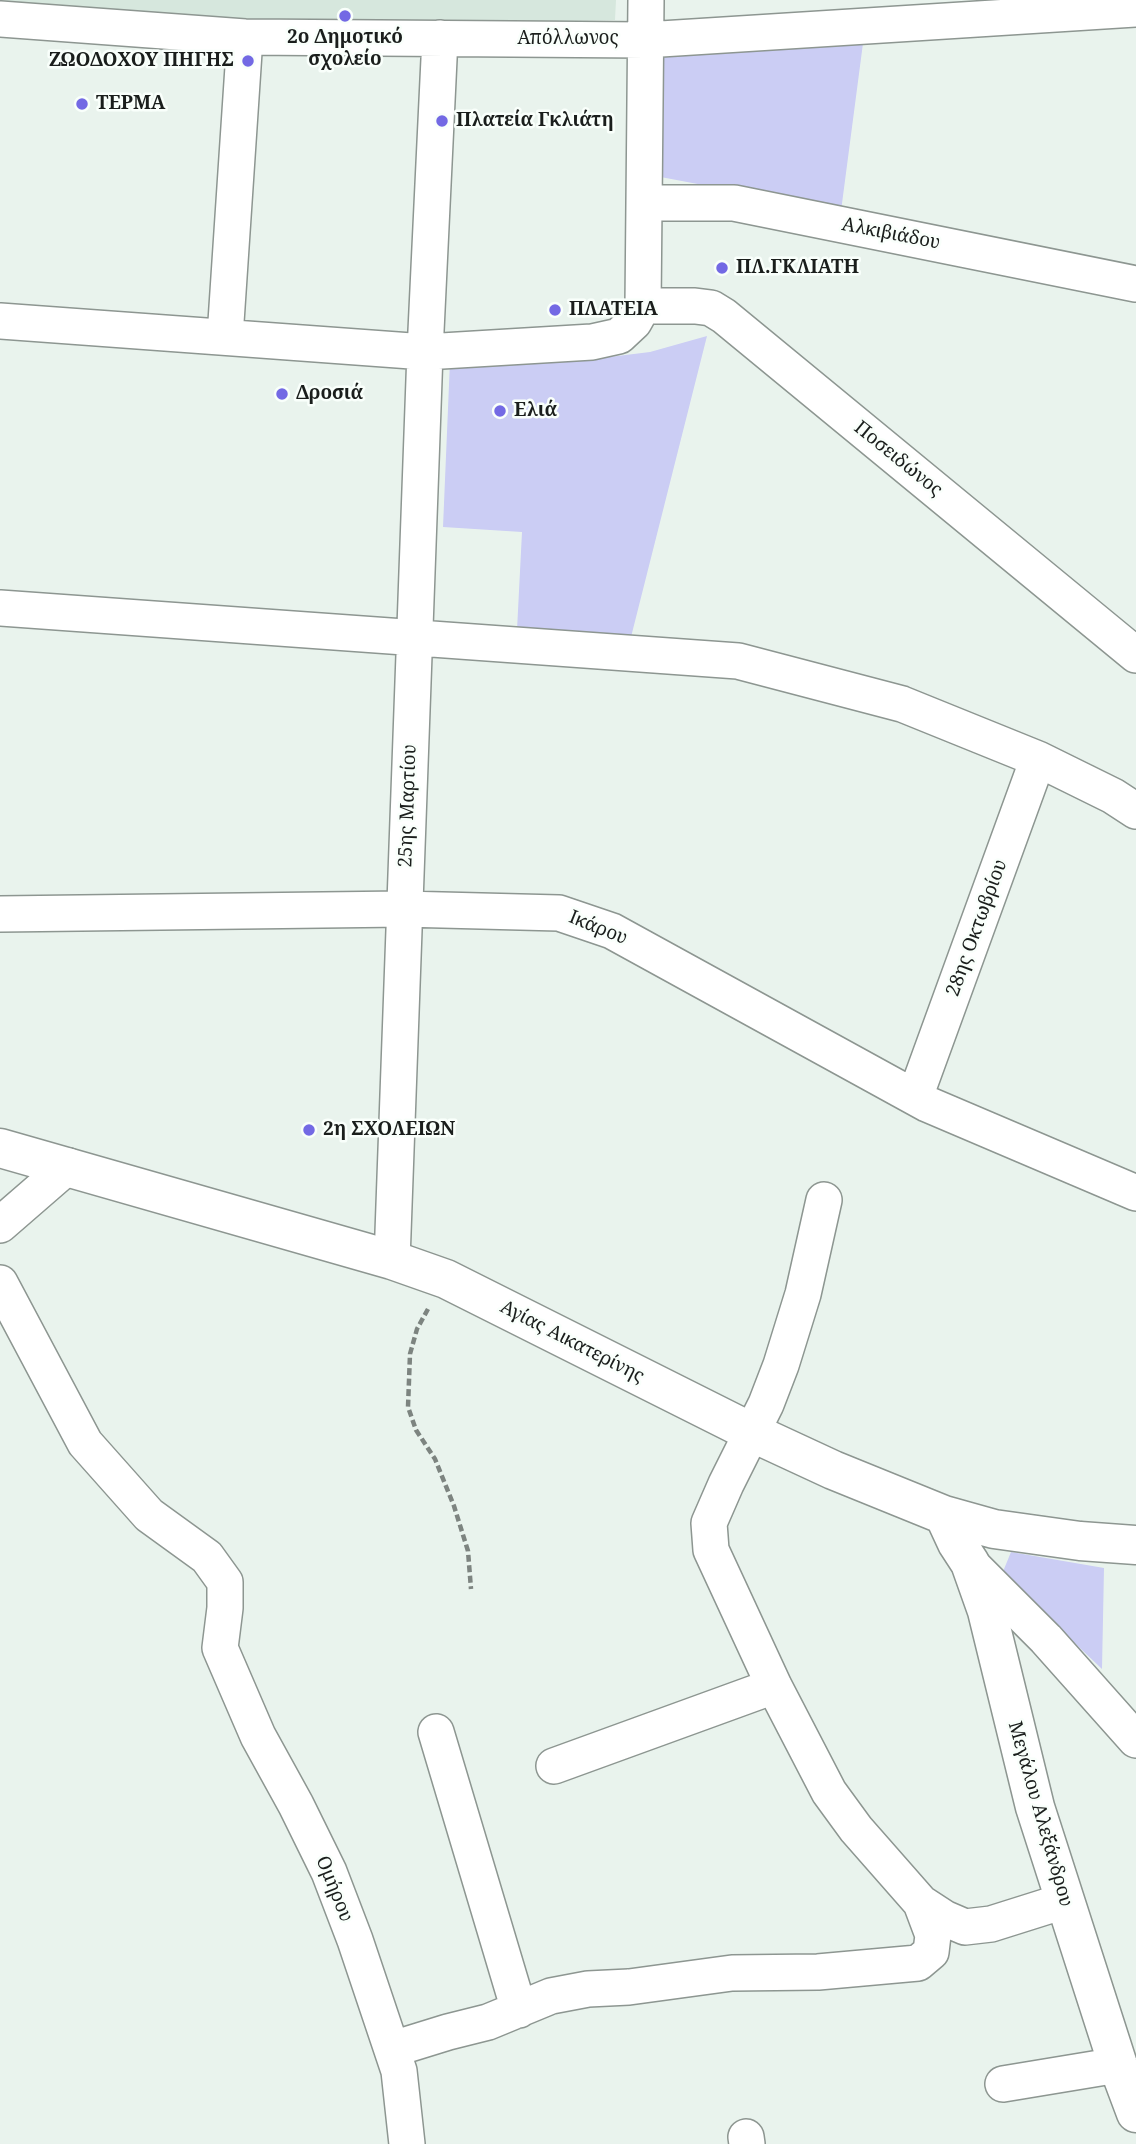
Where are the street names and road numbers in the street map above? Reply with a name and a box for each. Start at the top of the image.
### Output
street label: Απόλλωνος [517,28,619,50]
street label: Αλκιβιάδου [840,213,942,255]
street label: Ποσειδώνος [849,416,947,502]
street label: 25ης Μαρτίου [394,744,422,868]
street label: 28ης Οκτωβρίου [942,857,1012,999]
street label: Ικάρου [565,906,631,950]
street label: Αγίας Αικατερίνης [496,1296,648,1388]
street label: Μεγάλου Αλεξάνδρου [1003,1719,1077,1909]
street label: Ομήρου [311,1853,357,1925]

